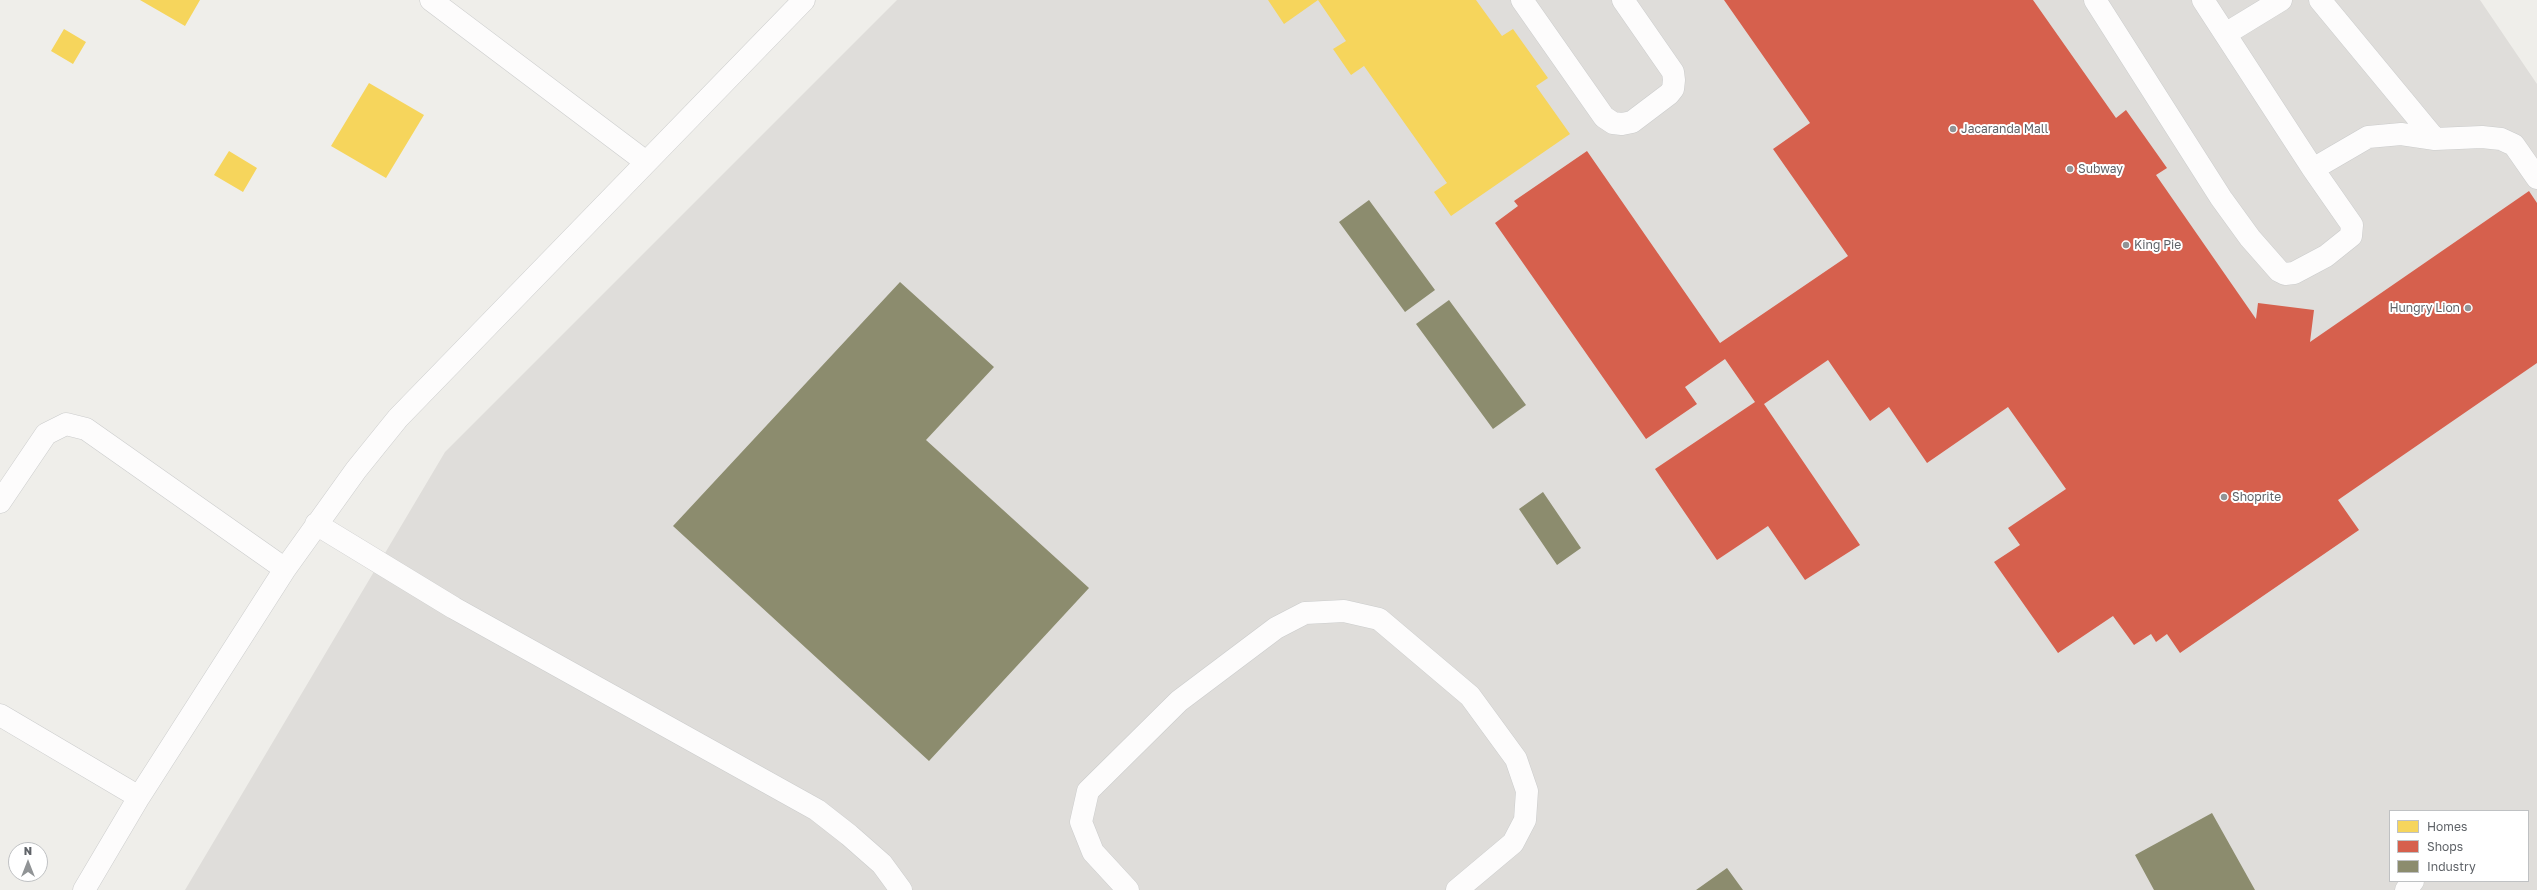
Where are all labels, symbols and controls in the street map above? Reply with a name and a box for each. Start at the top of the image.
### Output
place label: Jacaranda Mall [1961,122,2048,136]
marker: Jacaranda Mall [1948,124,1958,134]
place label: Subway [2078,162,2123,176]
marker: Subway [2065,164,2075,174]
place label: King Pie [2134,238,2181,252]
marker: King Pie [2121,240,2131,250]
place label: Hungry Lion [2389,301,2460,315]
marker: Hungry Lion [2463,303,2473,313]
place label: Shoprite [2232,490,2281,504]
marker: Shoprite [2219,492,2229,502]
legend [2389,810,2529,882]
text: Homes [2427,819,2467,834]
text: Shops [2427,839,2463,854]
north arrow [8,842,48,882]
text: N [24,844,32,857]
text: Industry [2427,859,2476,874]

